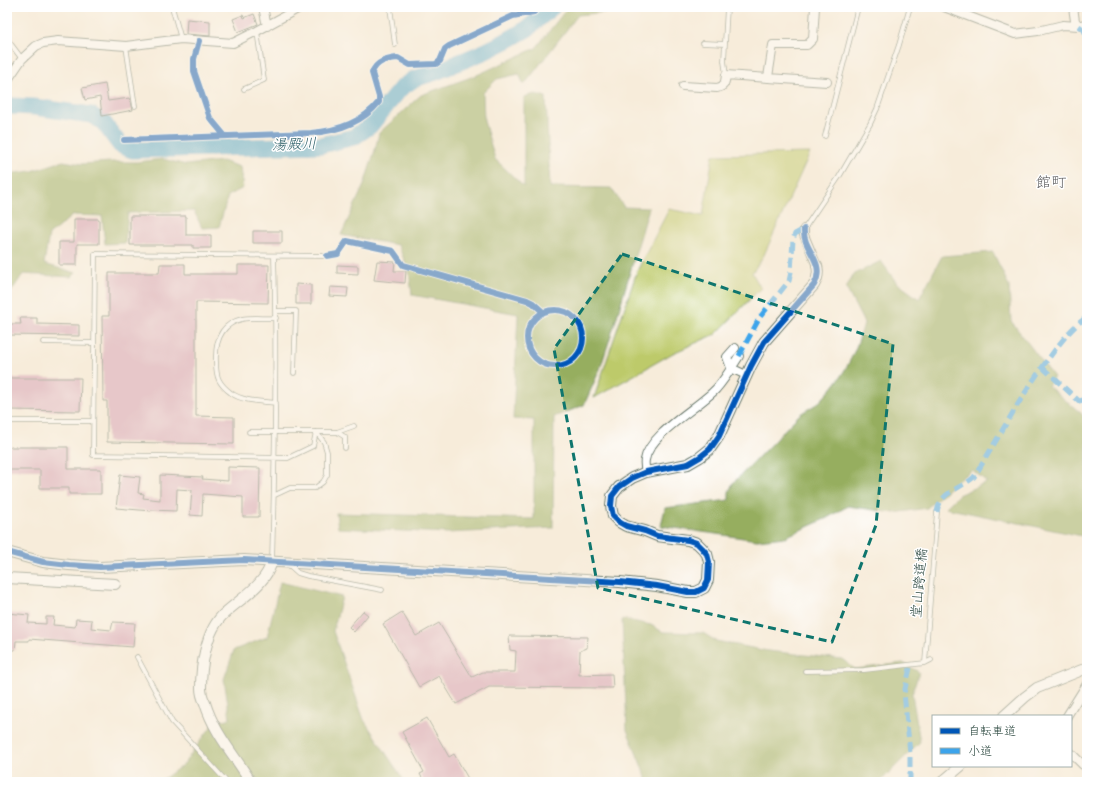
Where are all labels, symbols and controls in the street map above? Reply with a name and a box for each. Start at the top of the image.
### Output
water label: 湯殿川 [271,133,317,157]
district label: 館町 [1036,172,1067,194]
street label: 堂山跨道橋 [906,547,934,619]
legend [932,715,1072,767]
text: 自転車道 [968,723,1016,741]
text: 小道 [968,743,992,761]

